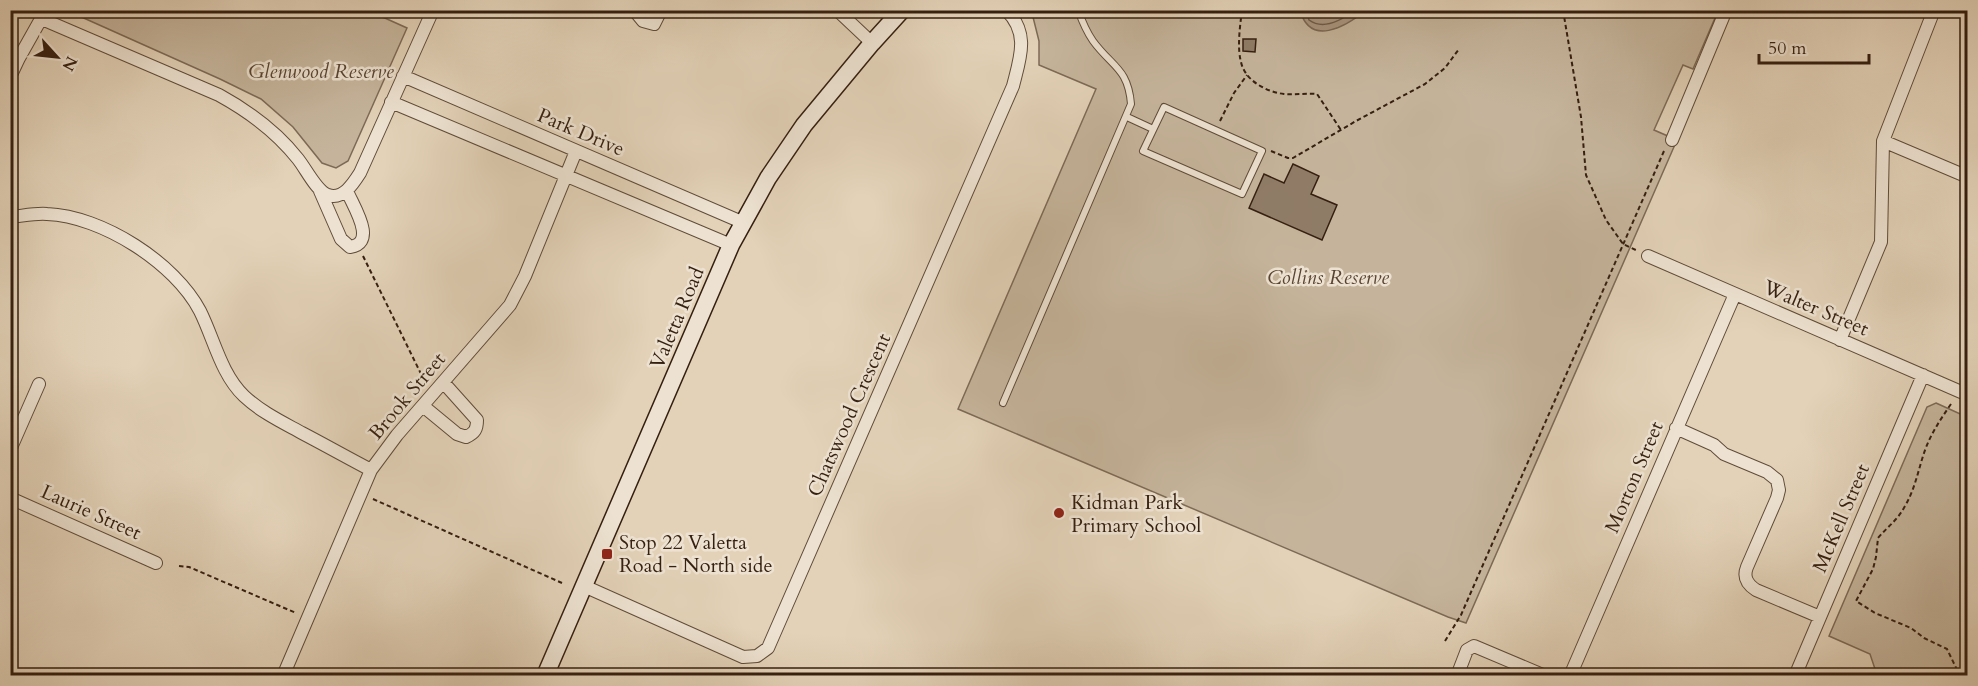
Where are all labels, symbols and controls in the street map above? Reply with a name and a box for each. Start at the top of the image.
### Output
north arrow [27,27,87,87]
scale bar [1759,27,1868,65]
text: 50 m [1768,36,1807,61]
text: N [56,52,82,75]
park label: Glenwood Reserve [248,58,394,85]
street label: Park Drive [533,102,629,162]
street label: Valetta Road [643,263,711,373]
park label: Collins Reserve [1267,264,1389,291]
street label: Walter Street [1758,273,1873,343]
street label: Chatswood Crescent [801,329,897,501]
street label: Brook Street [362,346,452,446]
street label: Morton Street [1598,416,1670,537]
street label: McKell Street [1806,459,1876,576]
street label: Laurie Street [37,478,146,546]
place label: Kidman Park Primary School [1071,489,1201,539]
marker: Kidman Park Primary School [1052,506,1066,520]
place label: Stop 22 Valetta Road - North side [619,529,773,579]
marker: Stop 22 Valetta Road - North side [600,547,614,561]

